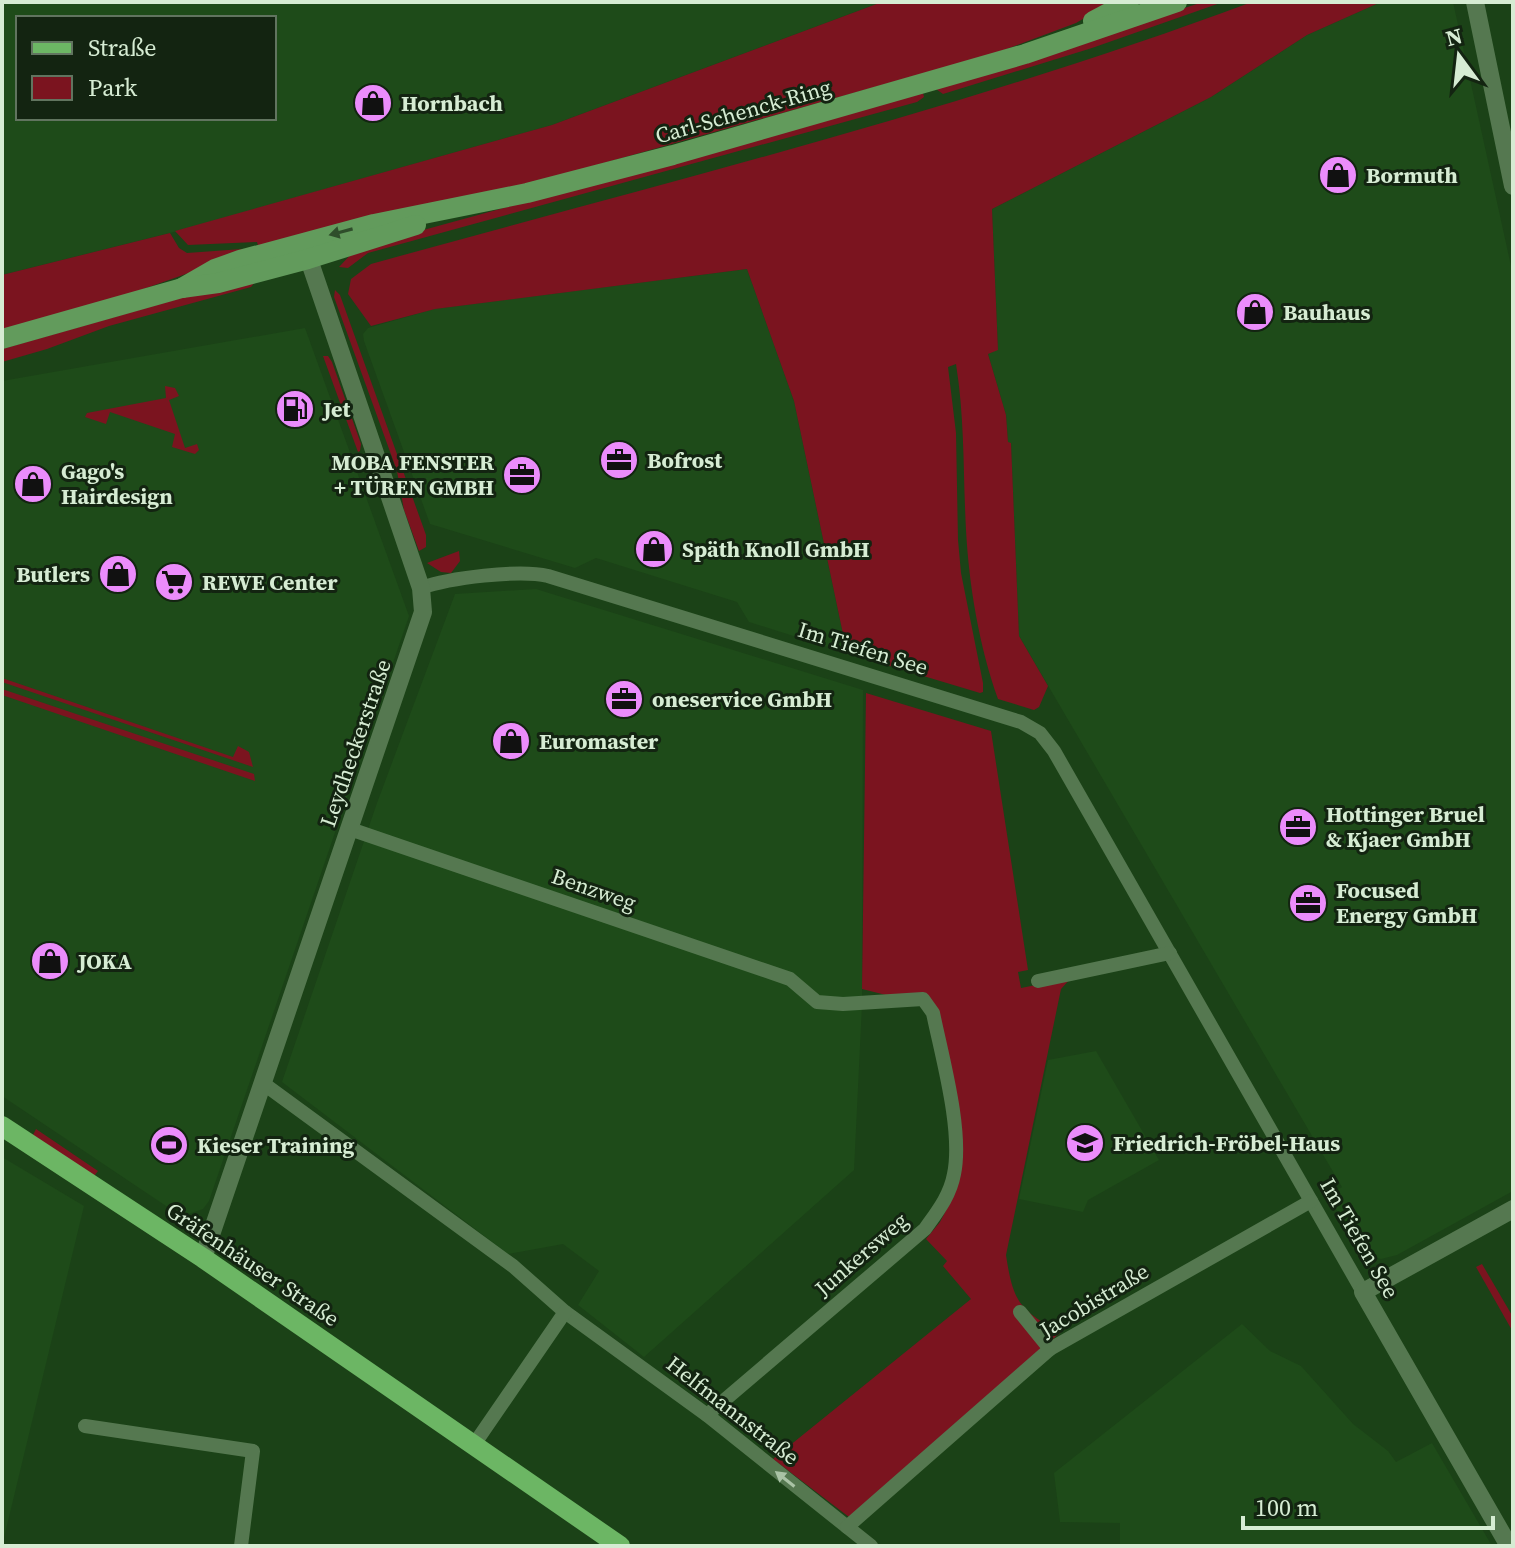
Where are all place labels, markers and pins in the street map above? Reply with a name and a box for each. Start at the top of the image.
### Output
shop icon: Hornbach [352,82,394,124]
place label: Hornbach [401,88,503,118]
shop icon: Bormuth [1317,154,1359,196]
place label: Bormuth [1366,160,1458,190]
shop icon: Bauhaus [1234,291,1276,333]
place label: Bauhaus [1283,297,1370,327]
fuel station icon: Jet [274,388,316,430]
place label: Jet [321,394,352,424]
office icon: Bofrost [598,439,640,481]
place label: Bofrost [647,445,723,475]
place label: MOBA FENSTER + TÜREN GMBH [331,447,494,502]
office icon: MOBA FENSTER + TÜREN GMBH [501,454,543,496]
place label: Gago's Hairdesign [61,456,173,511]
shop icon: Gago's Hairdesign [12,463,54,505]
shop icon: Späth Knoll GmbH [633,528,675,570]
place label: Späth Knoll GmbH [682,534,870,564]
shop icon: Butlers [97,553,139,595]
place label: Butlers [16,559,90,589]
supermarket icon: REWE Center [153,561,195,603]
place label: REWE Center [202,567,338,597]
office icon: oneservice GmbH [603,678,645,720]
place label: oneservice GmbH [652,684,832,714]
shop icon: Euromaster [490,720,532,762]
place label: Euromaster [539,726,659,756]
place label: Hottinger Bruel & Kjaer GmbH [1326,799,1485,854]
office icon: Hottinger Bruel & Kjaer GmbH [1277,806,1319,848]
place label: Focused Energy GmbH [1336,875,1477,930]
office icon: Focused Energy GmbH [1287,882,1329,924]
shop icon: JOKA [29,940,71,982]
place label: JOKA [76,946,132,976]
school or university icon: Friedrich-Fröbel-Haus [1064,1122,1106,1164]
sports icon: Kieser Training [148,1124,190,1166]
place label: Friedrich-Fröbel-Haus [1113,1128,1340,1158]
place label: Kieser Training [197,1130,355,1160]

